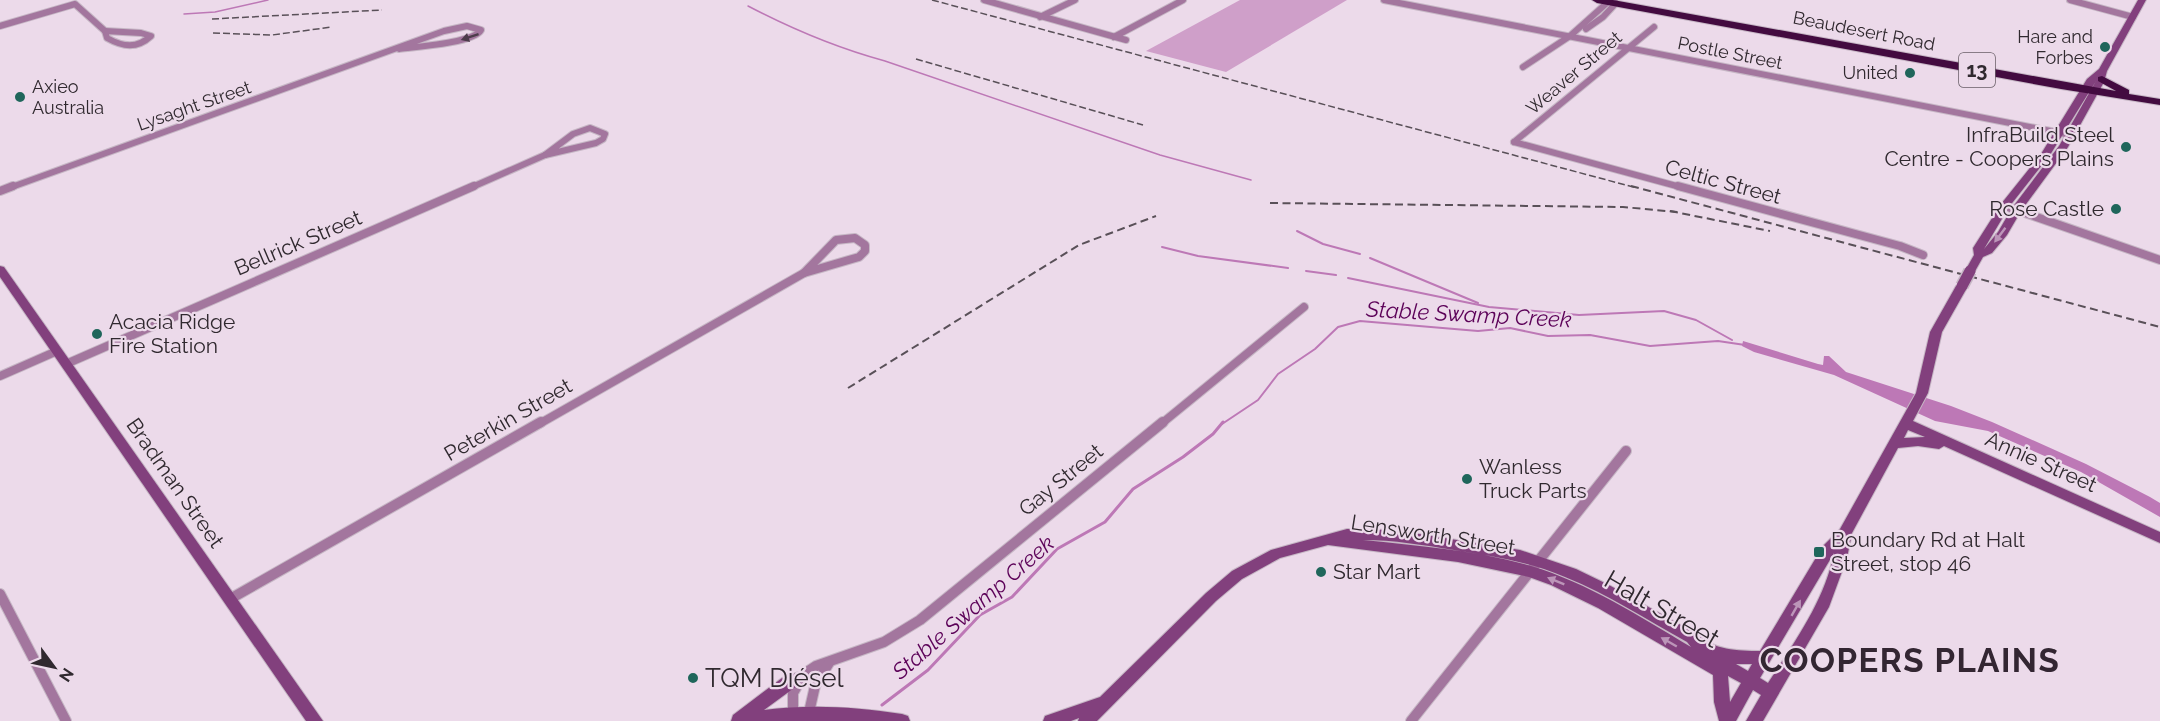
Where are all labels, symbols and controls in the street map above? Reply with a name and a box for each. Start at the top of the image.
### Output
street label: Beaudesert Road [1791,6,1937,55]
place label: Hare and Forbes [2017,26,2093,68]
street label: Weaver Street [1522,27,1626,119]
street label: Postle Street [1676,32,1784,73]
one-way arrow [460,33,478,42]
marker: Hare and Forbes [2098,40,2112,54]
road number: 13 [1959,53,1995,87]
place label: United [1842,62,1898,83]
marker: United [1903,66,1917,80]
place label: Axieo Australia [32,76,104,118]
street label: Lysaght Street [134,76,254,135]
marker: Axieo Australia [13,90,27,104]
place label: InfraBuild Steel Centre - Coopers Plains [1884,122,2114,171]
marker: InfraBuild Steel Centre - Coopers Plains [2119,140,2133,154]
street label: Celtic Street [1662,154,1784,209]
place label: Rose Castle [1989,196,2104,221]
marker: Rose Castle [2109,202,2123,216]
street label: Bellrick Street [230,204,365,281]
one-way arrow [1995,228,2007,243]
water label: Stable Swamp Creek [1365,296,1573,332]
place label: Acacia Ridge Fire Station [109,309,235,358]
marker: Acacia Ridge Fire Station [90,327,104,341]
street label: Peterkin Street [440,373,576,466]
street label: Bradman Street [121,413,229,552]
street label: Annie Street [1982,426,2101,497]
street label: Gay Street [1014,438,1108,521]
place label: Wanless Truck Parts [1479,454,1587,503]
marker: Wanless Truck Parts [1460,472,1474,486]
street label: Lensworth Street [1349,509,1517,560]
place label: Boundary Rd at Halt Street, stop 46 [1831,527,2025,576]
water label: Stable Swamp Creek [886,530,1059,685]
marker: Boundary Rd at Halt Street, stop 46 [1812,545,1826,559]
place label: Star Mart [1333,559,1420,584]
street label: Halt Street [1599,564,1725,654]
marker: Star Mart [1314,565,1328,579]
one-way arrow [1546,576,1564,586]
one-way arrow [1790,600,1801,616]
north arrow [24,637,84,697]
one-way arrow [1660,637,1677,647]
district label: COOPERS PLAINS [1760,641,2060,680]
place label: TQM Diésel [705,663,844,693]
text: N [55,665,77,685]
marker: TQM Diésel [686,671,700,685]

